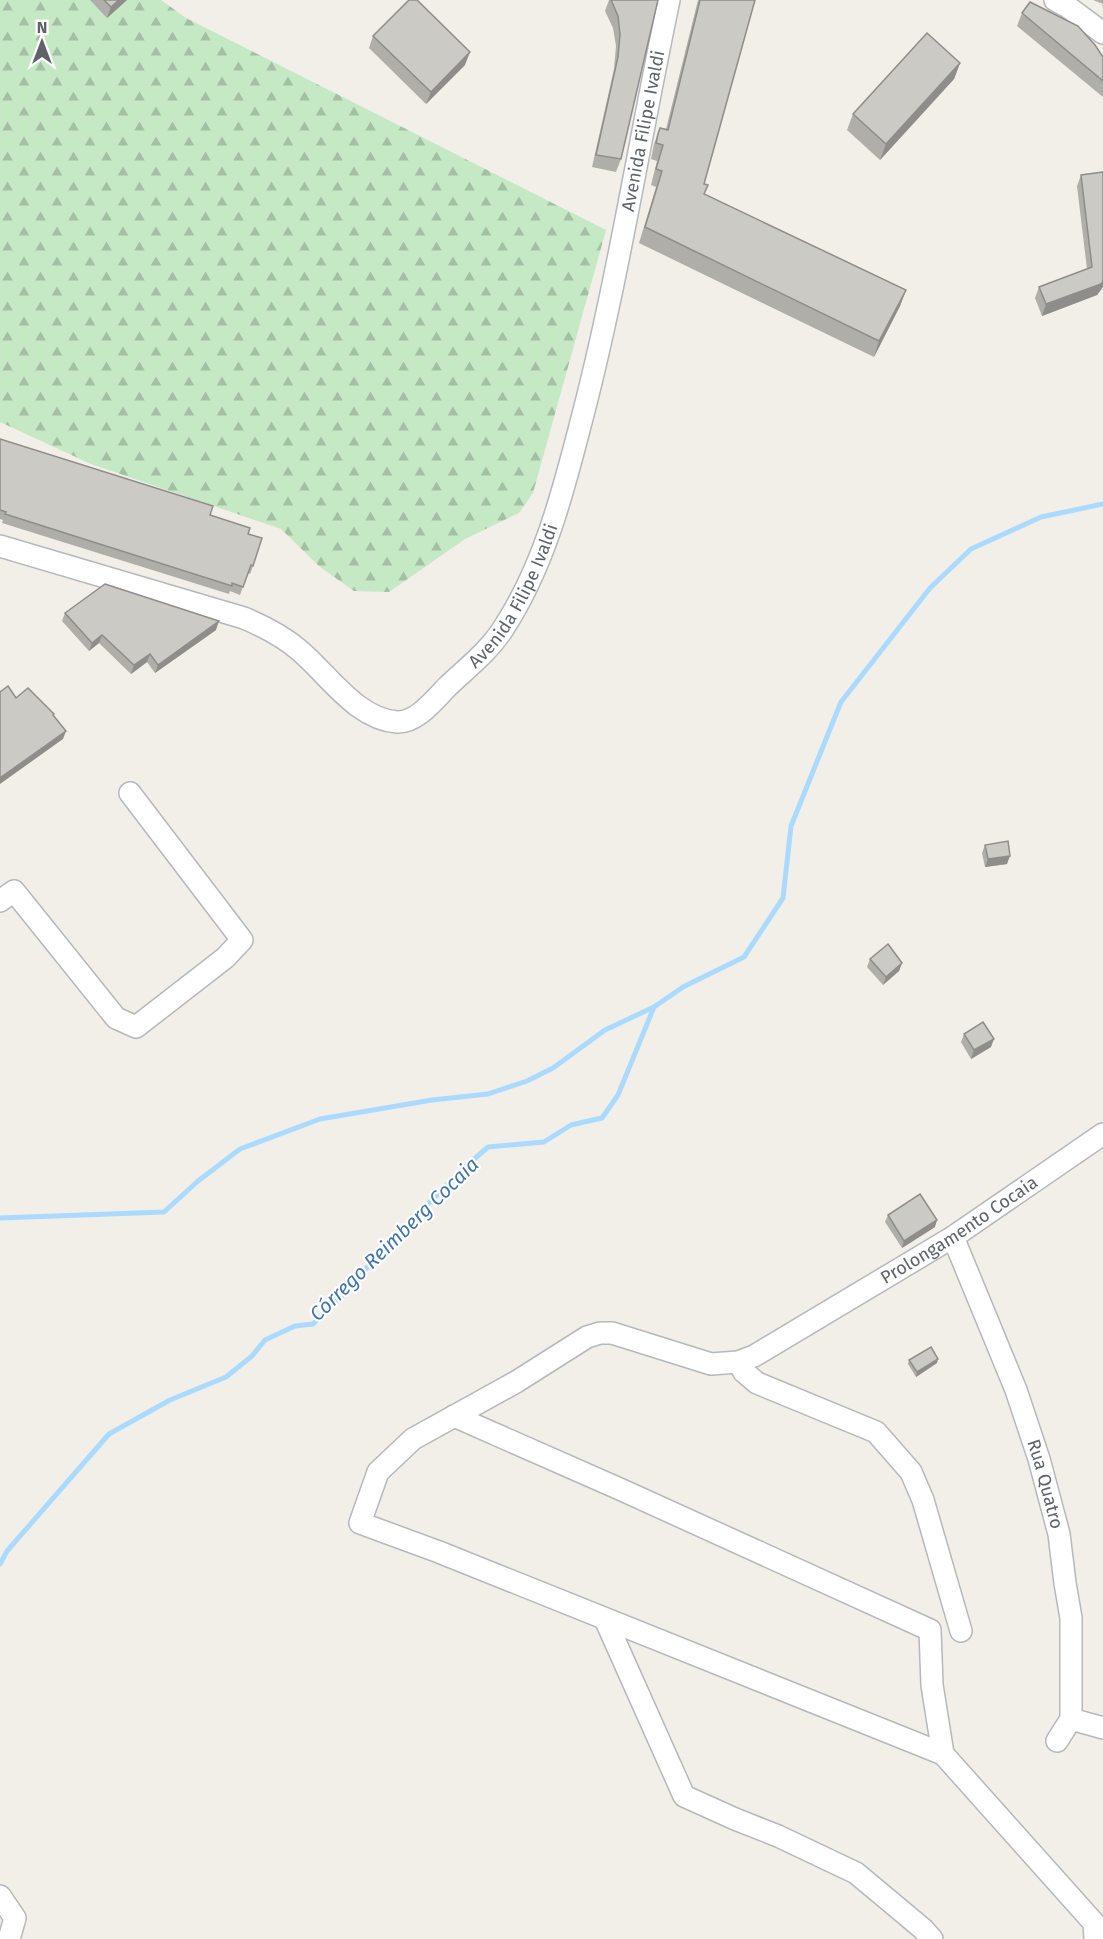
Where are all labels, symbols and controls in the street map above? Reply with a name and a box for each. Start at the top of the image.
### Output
north arrow [12,12,72,72]
text: N [37,18,47,37]
street label: Avenida Filipe Ivaldi [617,49,669,213]
street label: Avenida Filipe Ivaldi [464,521,562,673]
water label: Córrego Reimberg Cocaia [305,1152,483,1326]
street label: Prolongamento Cocaia [877,1171,1042,1289]
street label: Rua Quatro [1022,1436,1068,1531]

